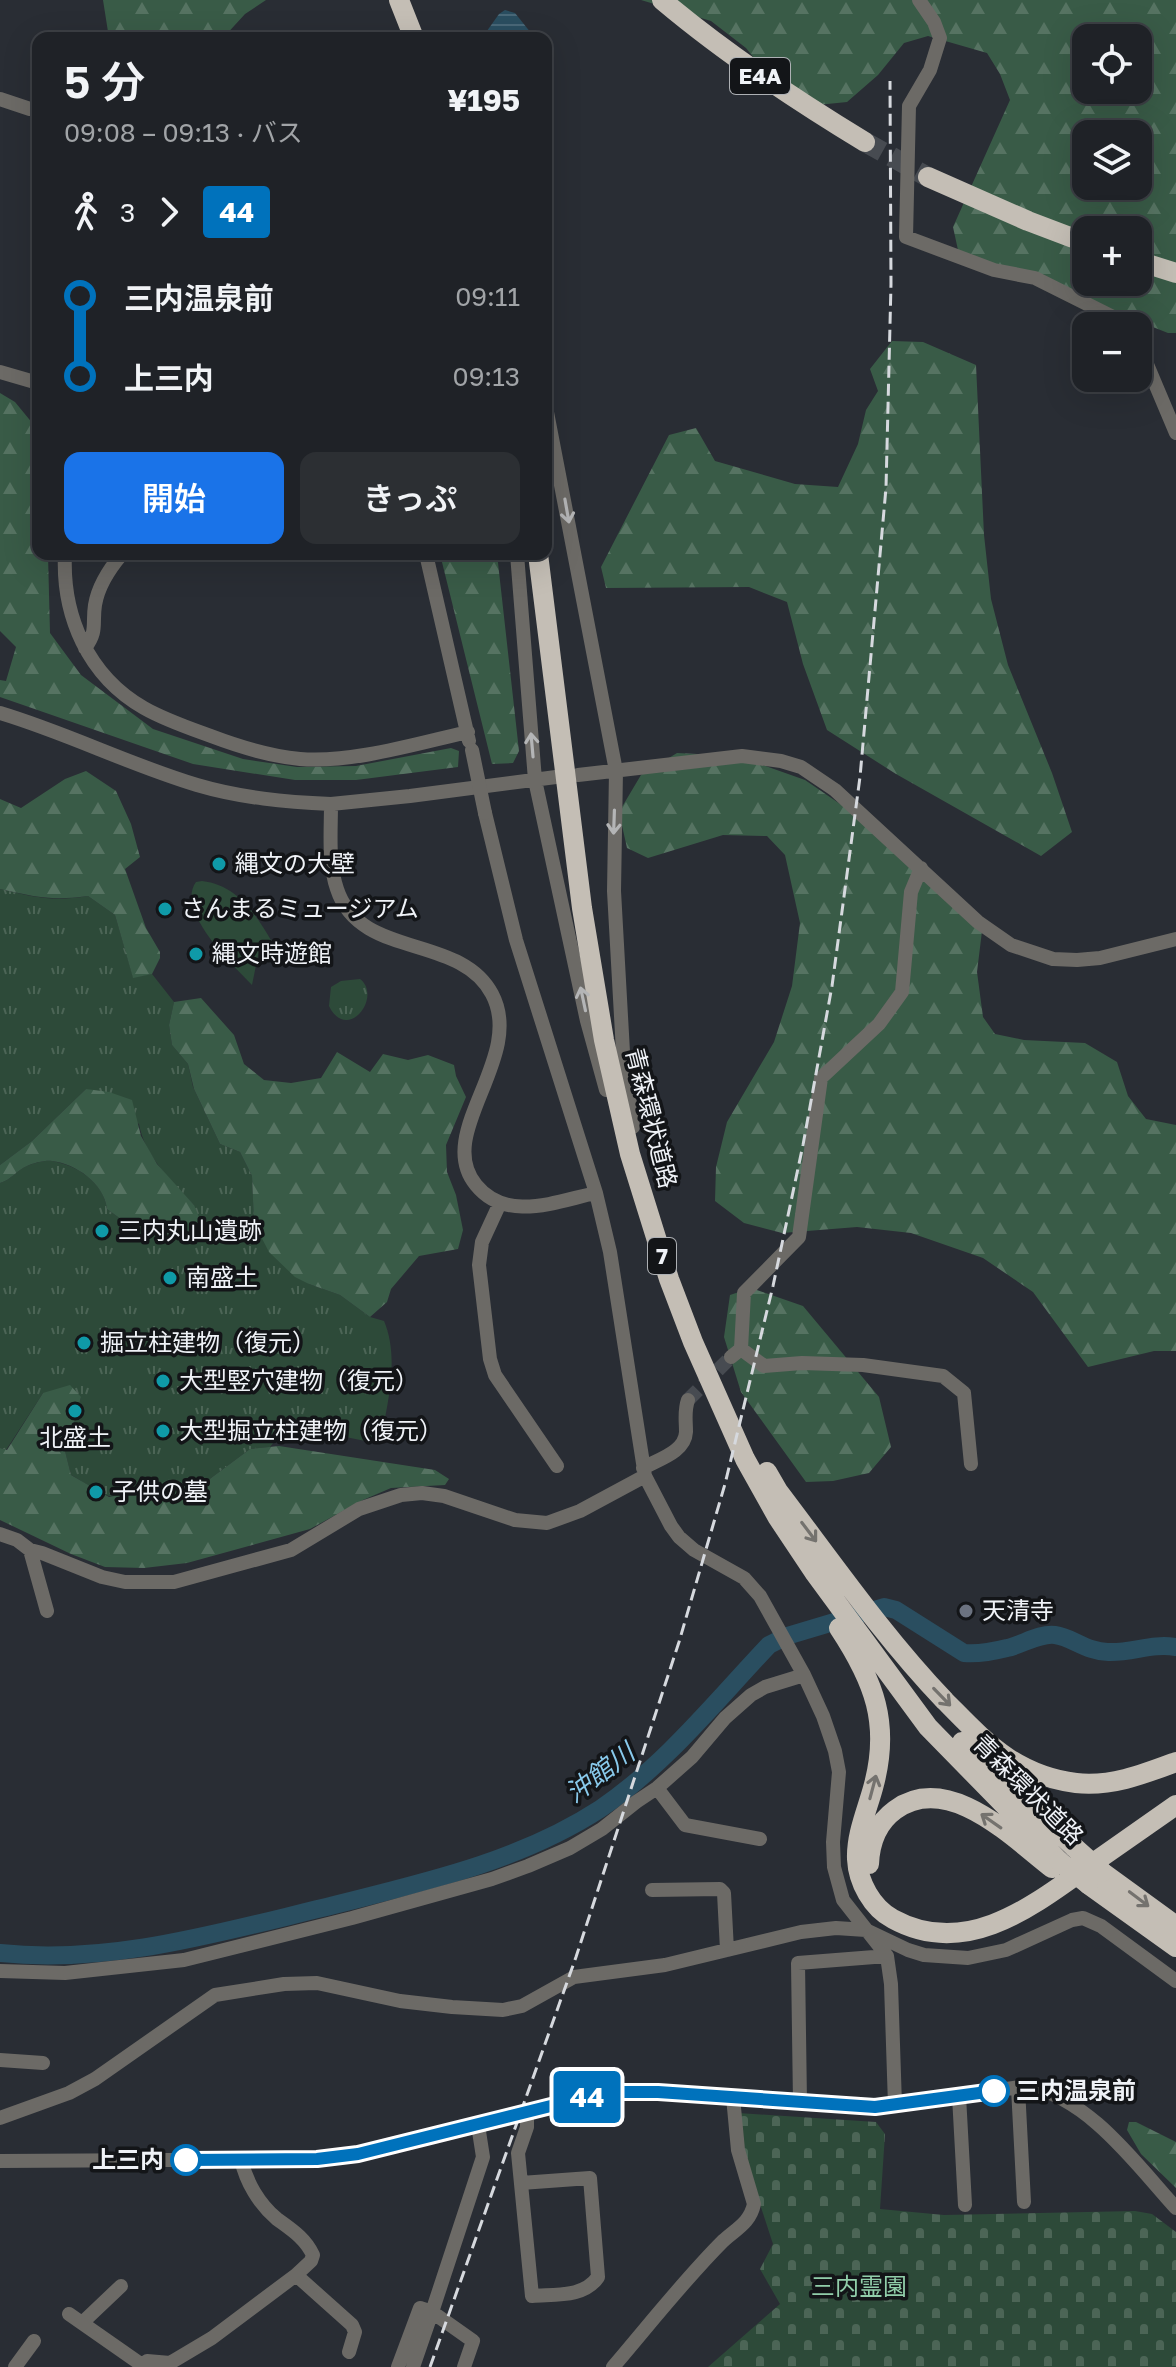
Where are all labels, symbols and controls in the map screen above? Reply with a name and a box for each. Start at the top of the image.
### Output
map controls [1072,24,1152,392]
button: locate [1072,24,1152,104]
text: 5 分 [64,55,145,108]
road number: E4A [730,58,790,94]
text: ¥195 [447,82,520,118]
text: 09:08 – 09:13 · バス [64,117,303,148]
button: layers [1072,120,1152,200]
icon: walk [64,190,108,234]
icon: forward [147,190,191,234]
text: 44 [219,195,254,228]
text: 3 [120,197,135,228]
button: + [1072,216,1152,296]
text: 三内温泉前 [124,280,274,316]
text: 09:11 [455,281,520,312]
button: − [1072,312,1152,392]
text: 上三内 [124,360,214,396]
text: 09:13 [453,361,520,392]
button: 開始 [64,452,284,544]
button: きっぷ [300,452,520,544]
one-way arrow [561,498,576,523]
one-way arrow [524,732,539,759]
one-way arrow [607,808,622,835]
place label: 縄文の大壁 [235,848,355,877]
marker: 縄文の大壁 [210,855,228,873]
place label: さんまるミュージアム [181,893,419,922]
marker: さんまるミュージアム [156,900,174,918]
place label: 縄文時遊館 [212,938,332,967]
marker: 縄文時遊館 [187,945,205,963]
one-way arrow [575,987,590,1013]
street label: 青森環状道路 [621,1044,684,1191]
place label: 三内丸山遺跡 [118,1215,262,1244]
marker: 三内丸山遺跡 [93,1222,111,1240]
road number: 7 [648,1238,676,1274]
place label: 南盛土 [186,1262,258,1291]
marker: 南盛土 [161,1269,179,1287]
place label: 掘立柱建物（復元） [100,1327,316,1356]
marker: 掘立柱建物（復元） [75,1334,93,1352]
place label: 大型竪穴建物（復元） [179,1365,419,1394]
marker: 大型竪穴建物（復元） [154,1372,172,1390]
marker: 北盛土 [66,1402,84,1420]
place label: 大型掘立柱建物（復元） [179,1415,443,1444]
place label: 北盛土 [39,1422,111,1451]
marker: 大型掘立柱建物（復元） [154,1422,172,1440]
place label: 子供の墓 [112,1476,208,1505]
marker: 子供の墓 [87,1483,105,1501]
one-way arrow [801,1521,818,1543]
place label: 天清寺 [982,1595,1054,1624]
marker: 天清寺 [957,1602,975,1620]
one-way arrow [932,1687,951,1707]
street label: 青森環状道路 [968,1728,1090,1850]
water label: 沖館川 [559,1735,643,1808]
one-way arrow [867,1774,882,1800]
one-way arrow [980,1813,1002,1829]
one-way arrow [1128,1890,1149,1907]
line badge: 44 [551,2071,623,2123]
place label: 三内温泉前 [1016,2075,1136,2104]
marker: 三内温泉前 [979,2076,1009,2106]
text: 44 [569,2080,605,2113]
place label: 上三内 [92,2144,164,2173]
marker: 上三内 [171,2145,201,2175]
park label: 三内霊園 [811,2271,907,2300]

